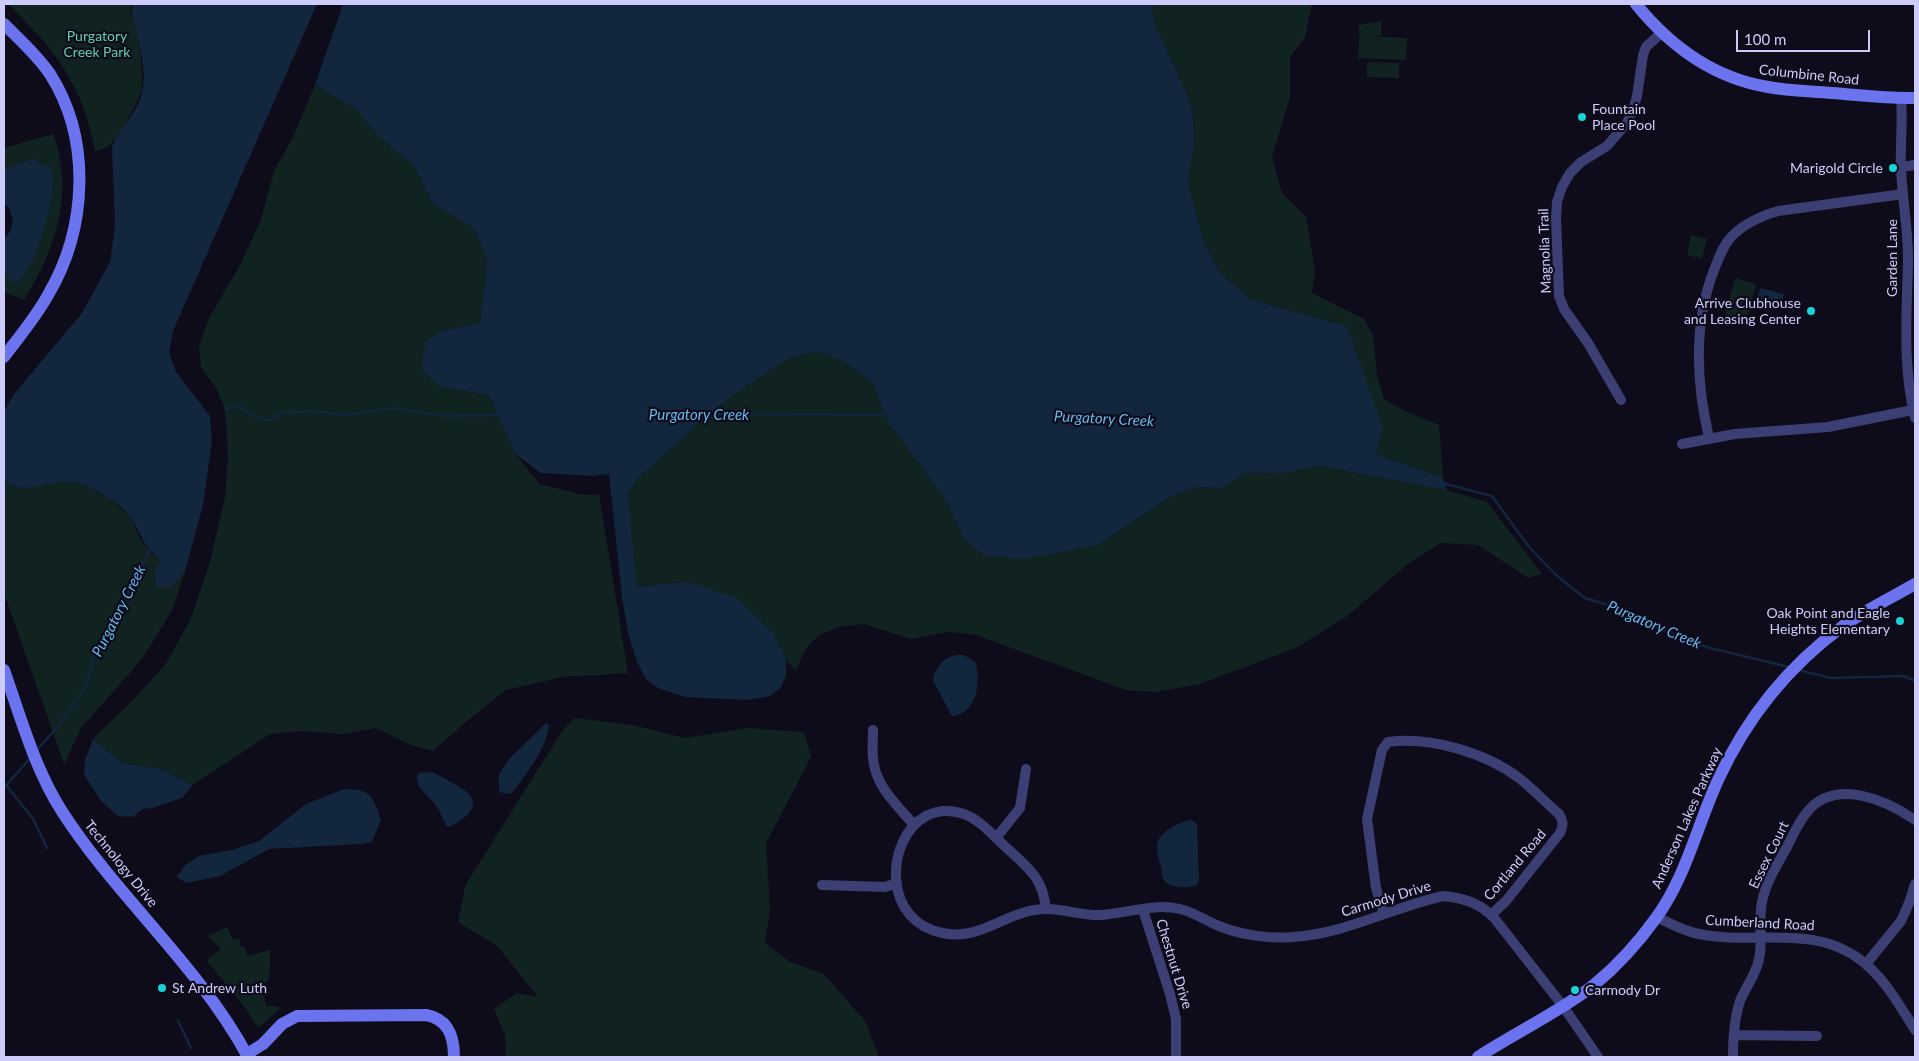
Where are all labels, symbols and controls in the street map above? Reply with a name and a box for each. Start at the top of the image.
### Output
scale bar [1739,20,1873,52]
park label: Purgatory Creek Park [64,28,130,60]
text: 100 m [1744,30,1786,48]
street label: Columbine Road [1758,61,1860,89]
place label: Fountain Place Pool [1592,101,1655,134]
marker: Fountain Place Pool [1576,111,1588,123]
place label: Marigold Circle [1790,160,1883,176]
marker: Marigold Circle [1887,162,1899,174]
street label: Magnolia Trail [1535,208,1555,294]
street label: Garden Lane [1884,219,1900,297]
place label: Arrive Clubhouse and Leasing Center [1684,295,1801,328]
marker: Arrive Clubhouse and Leasing Center [1805,305,1817,317]
water label: Purgatory Creek [649,406,749,424]
water label: Purgatory Creek [1053,407,1155,431]
water label: Purgatory Creek [88,562,150,660]
water label: Purgatory Creek [1604,597,1704,653]
place label: Oak Point and Eagle Heights Elementary [1767,605,1890,638]
marker: Oak Point and Eagle Heights Elementary [1894,615,1906,627]
street label: Anderson Lakes Parkway [1648,745,1726,891]
street label: Technology Drive [81,817,161,911]
street label: Essex Court [1745,819,1793,891]
street label: Cortland Road [1480,826,1550,904]
street label: Carmody Drive [1339,877,1433,921]
street label: Cumberland Road [1705,912,1815,934]
street label: Chestnut Drive [1152,917,1196,1011]
place label: St Andrew Luth [172,980,267,996]
marker: St Andrew Luth [156,982,168,994]
place label: Carmody Dr [1585,982,1660,998]
marker: Carmody Dr [1569,984,1581,996]

